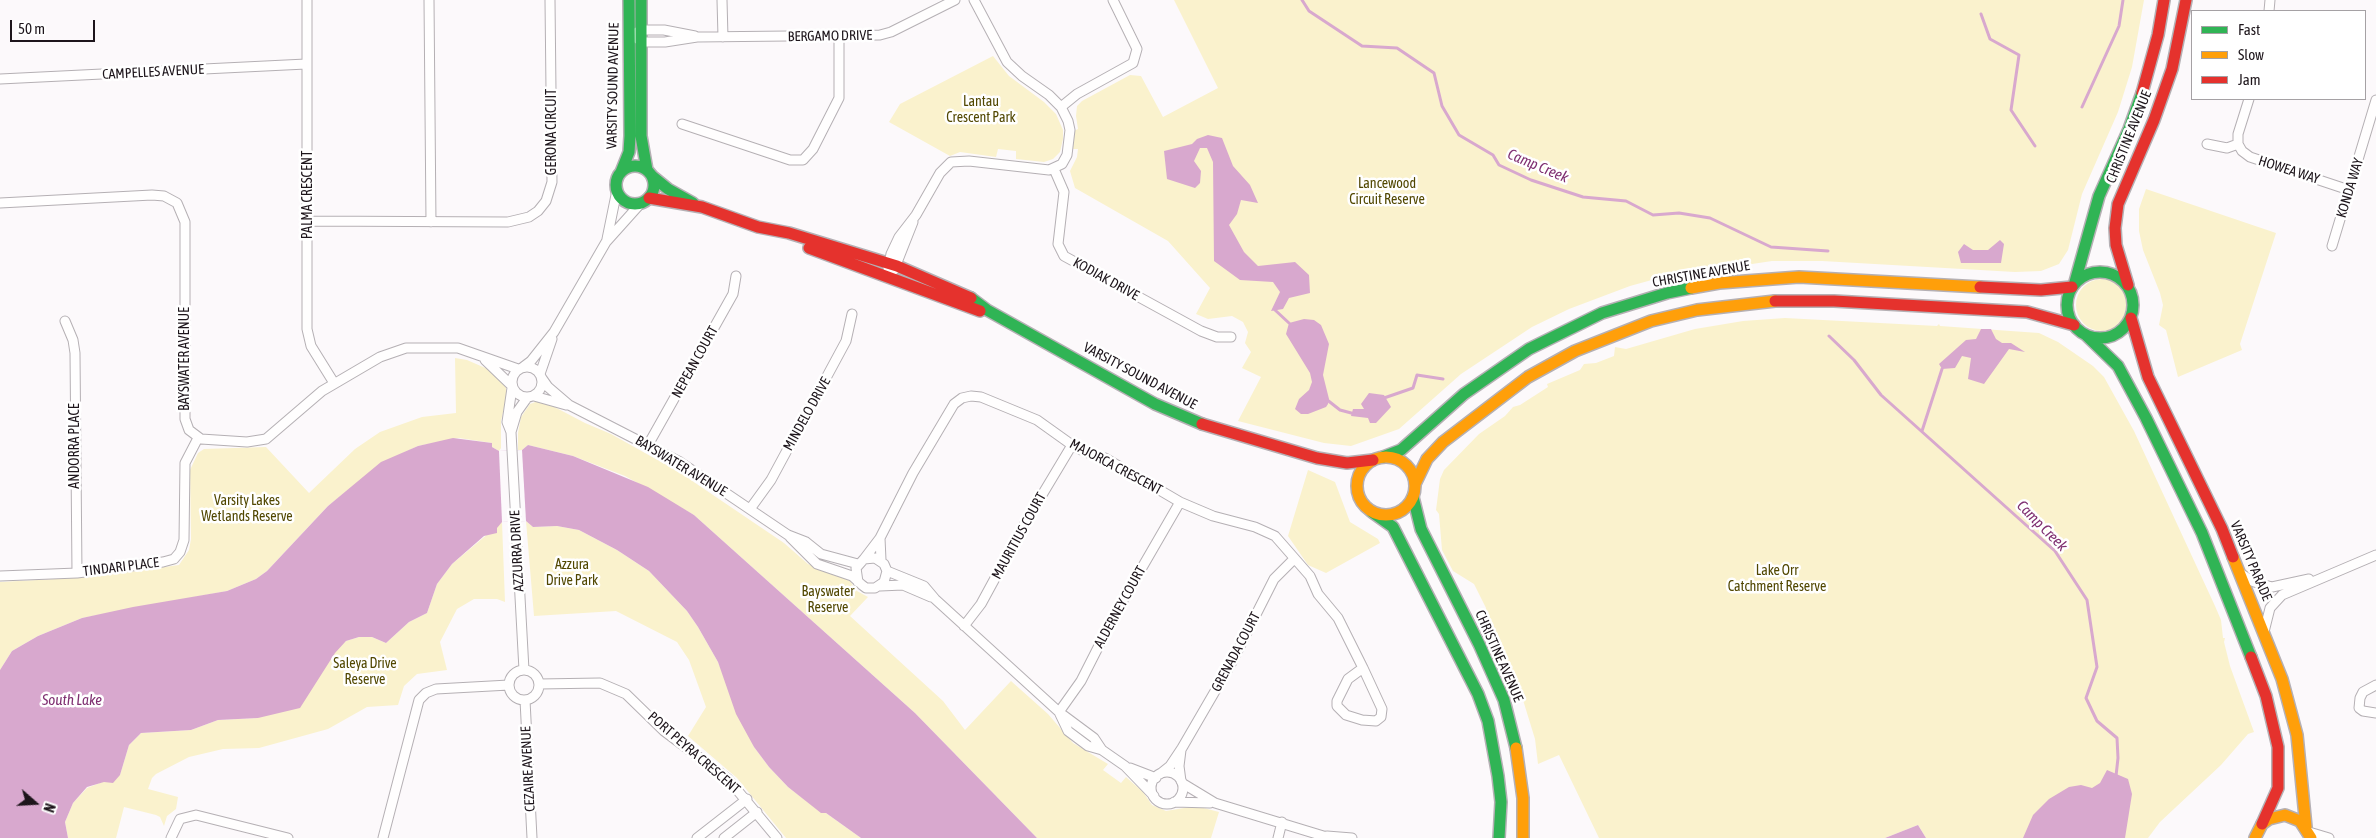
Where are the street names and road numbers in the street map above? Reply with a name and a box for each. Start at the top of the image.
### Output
street label: VARSITY SOUND AVENUE [603,23,623,149]
street label: BERGAMO DRIVE [788,27,872,45]
street label: CAMPELLES AVENUE [102,61,204,83]
street label: CHRISTINE AVENUE [2103,88,2155,186]
street label: GERONA CIRCUIT [544,89,560,175]
street label: PALMA CRESCENT [300,151,316,239]
street label: HOWEA WAY [2256,152,2322,188]
street label: KONDA WAY [2333,156,2367,220]
street label: KODIAK DRIVE [1070,254,1142,304]
street label: CHRISTINE AVENUE [1651,257,1751,291]
street label: BAYSWATER AVENUE [177,307,193,411]
street label: NEPEAN COURT [668,323,722,401]
street label: VARSITY SOUND AVENUE [1080,339,1200,413]
street label: MINDELO DRIVE [780,374,834,454]
street label: ANDORRA PLACE [67,403,83,489]
street label: BAYSWATER AVENUE [632,432,730,500]
street label: MAJORCA CRESCENT [1067,435,1165,499]
street label: MAURITIUS COURT [988,490,1050,582]
street label: AZZURRA DRIVE [506,510,528,592]
street label: VARSITY PARADE [2227,519,2275,603]
street label: TINDARI PLACE [82,554,160,580]
street label: ALDERNEY COURT [1091,563,1149,651]
street label: CHRISTINE AVENUE [1471,608,1527,704]
street label: GRENADA COURT [1208,609,1264,695]
street label: PORT PEYRA CRESCENT [644,708,744,798]
street label: CEZAIRE AVENUE [517,726,539,812]

